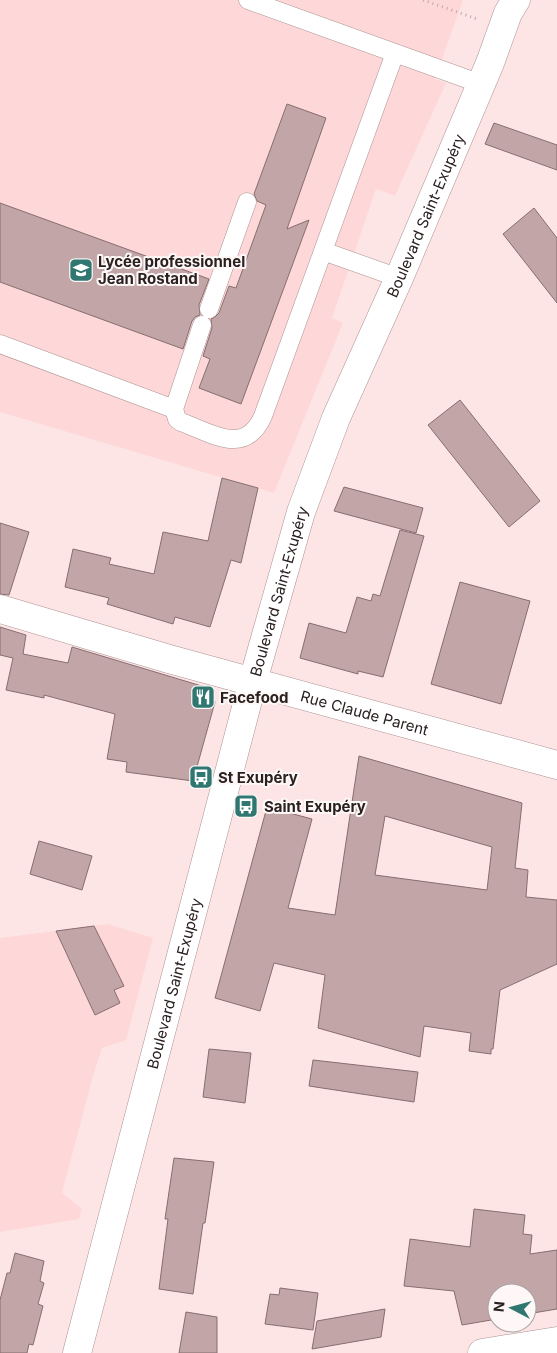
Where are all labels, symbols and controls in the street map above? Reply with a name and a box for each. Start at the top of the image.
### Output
street label: Boulevard Saint-Exupéry [382,130,469,300]
place label: Lycée professionnel Jean Rostand [98,252,245,288]
school or university icon: Lycée professionnel Jean Rostand [68,257,94,283]
street label: Boulevard Saint-Exupéry [245,503,312,678]
restaurant icon: Facefood [190,684,216,710]
street label: Rue Claude Parent [299,686,431,739]
place label: Facefood [220,688,289,707]
bus stop icon: St Exupéry [188,764,214,790]
place label: St Exupéry [218,768,298,787]
bus stop icon: Saint Exupéry [233,793,259,819]
place label: Saint Exupéry [264,797,366,816]
street label: Boulevard Saint-Exupéry [142,895,205,1071]
north arrow [487,1283,537,1333]
text: N [490,1300,508,1313]

